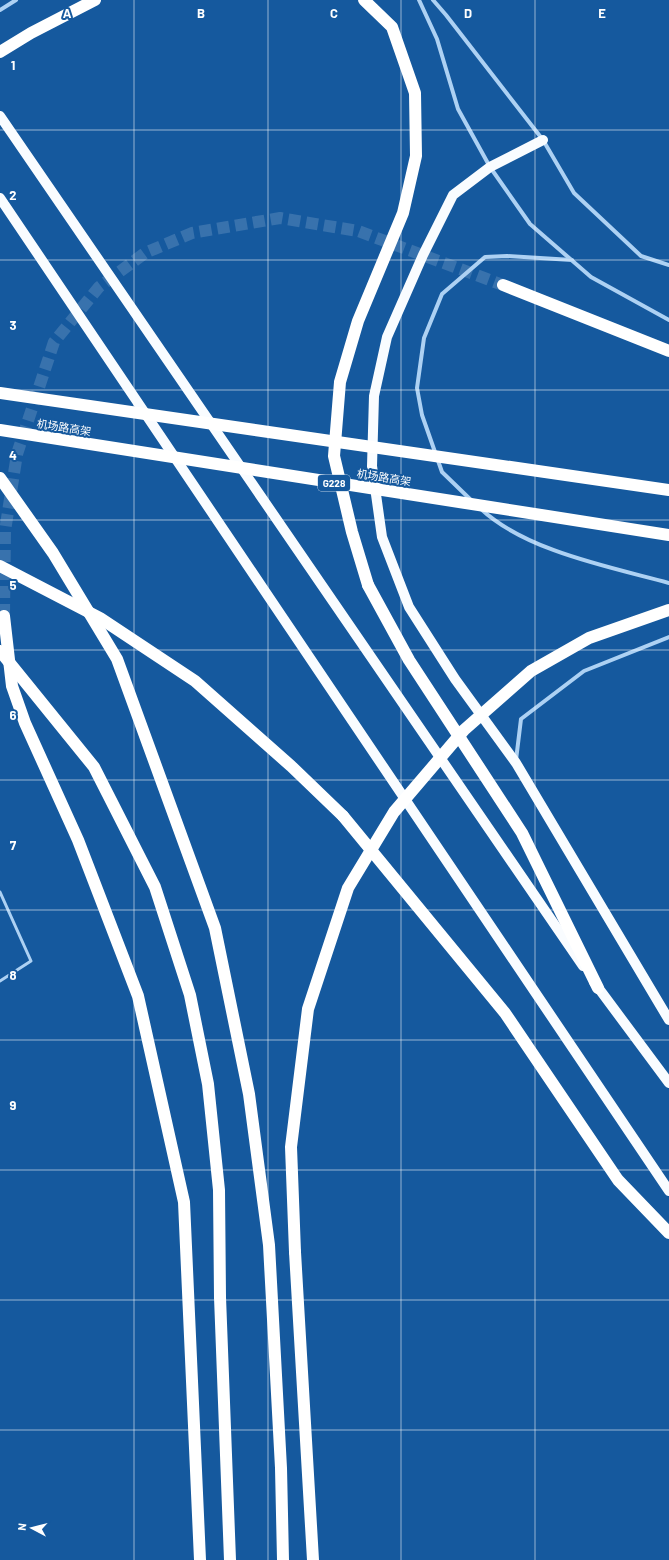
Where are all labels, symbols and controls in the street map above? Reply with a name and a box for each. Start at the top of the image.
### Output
text: A [63,5,72,21]
text: B [197,5,205,21]
text: C [330,5,338,21]
text: D [464,5,472,21]
text: E [598,5,606,21]
text: 1 [11,57,15,73]
text: 2 [9,187,17,203]
text: 3 [9,317,17,333]
street label: 机场路高架 [36,416,92,438]
text: 4 [9,447,17,463]
street label: 机场路高架 [356,466,412,488]
road number: G228 [318,475,350,491]
text: 5 [9,577,17,593]
text: 6 [10,707,17,723]
text: 7 [10,837,17,853]
text: 8 [9,967,17,983]
text: 9 [10,1097,17,1113]
north arrow [12,1508,52,1548]
text: N [15,1522,28,1531]

